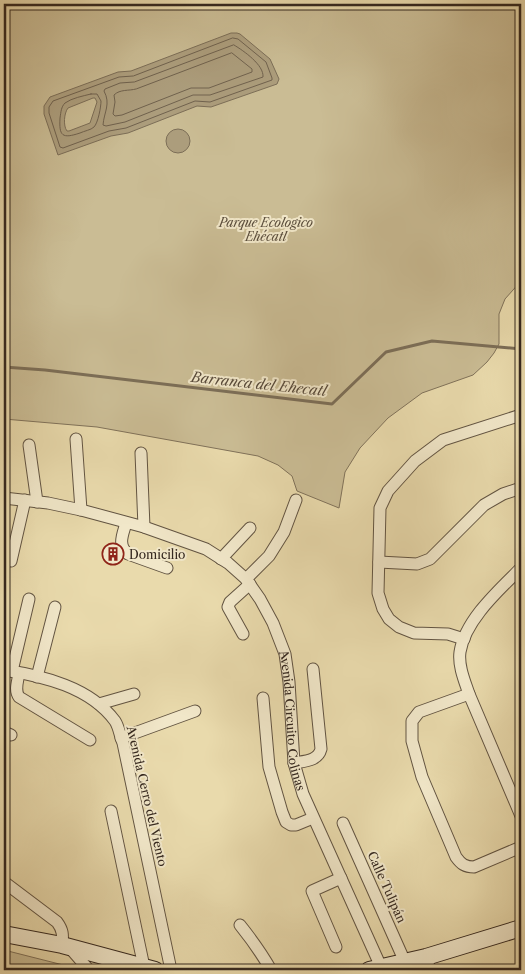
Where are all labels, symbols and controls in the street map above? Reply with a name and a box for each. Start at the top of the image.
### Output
park label: Parque Ecologico Ehécatl [218,215,313,244]
water label: Barranca del Ehecatl [189,368,329,400]
building icon: Domicilio [101,542,125,566]
place label: Domicilio [129,547,185,562]
street label: Avenida Circuito Colinas [276,647,309,792]
street label: Avenida Cerro del Viento [123,723,170,868]
street label: Calle Tulipán [365,849,410,926]

